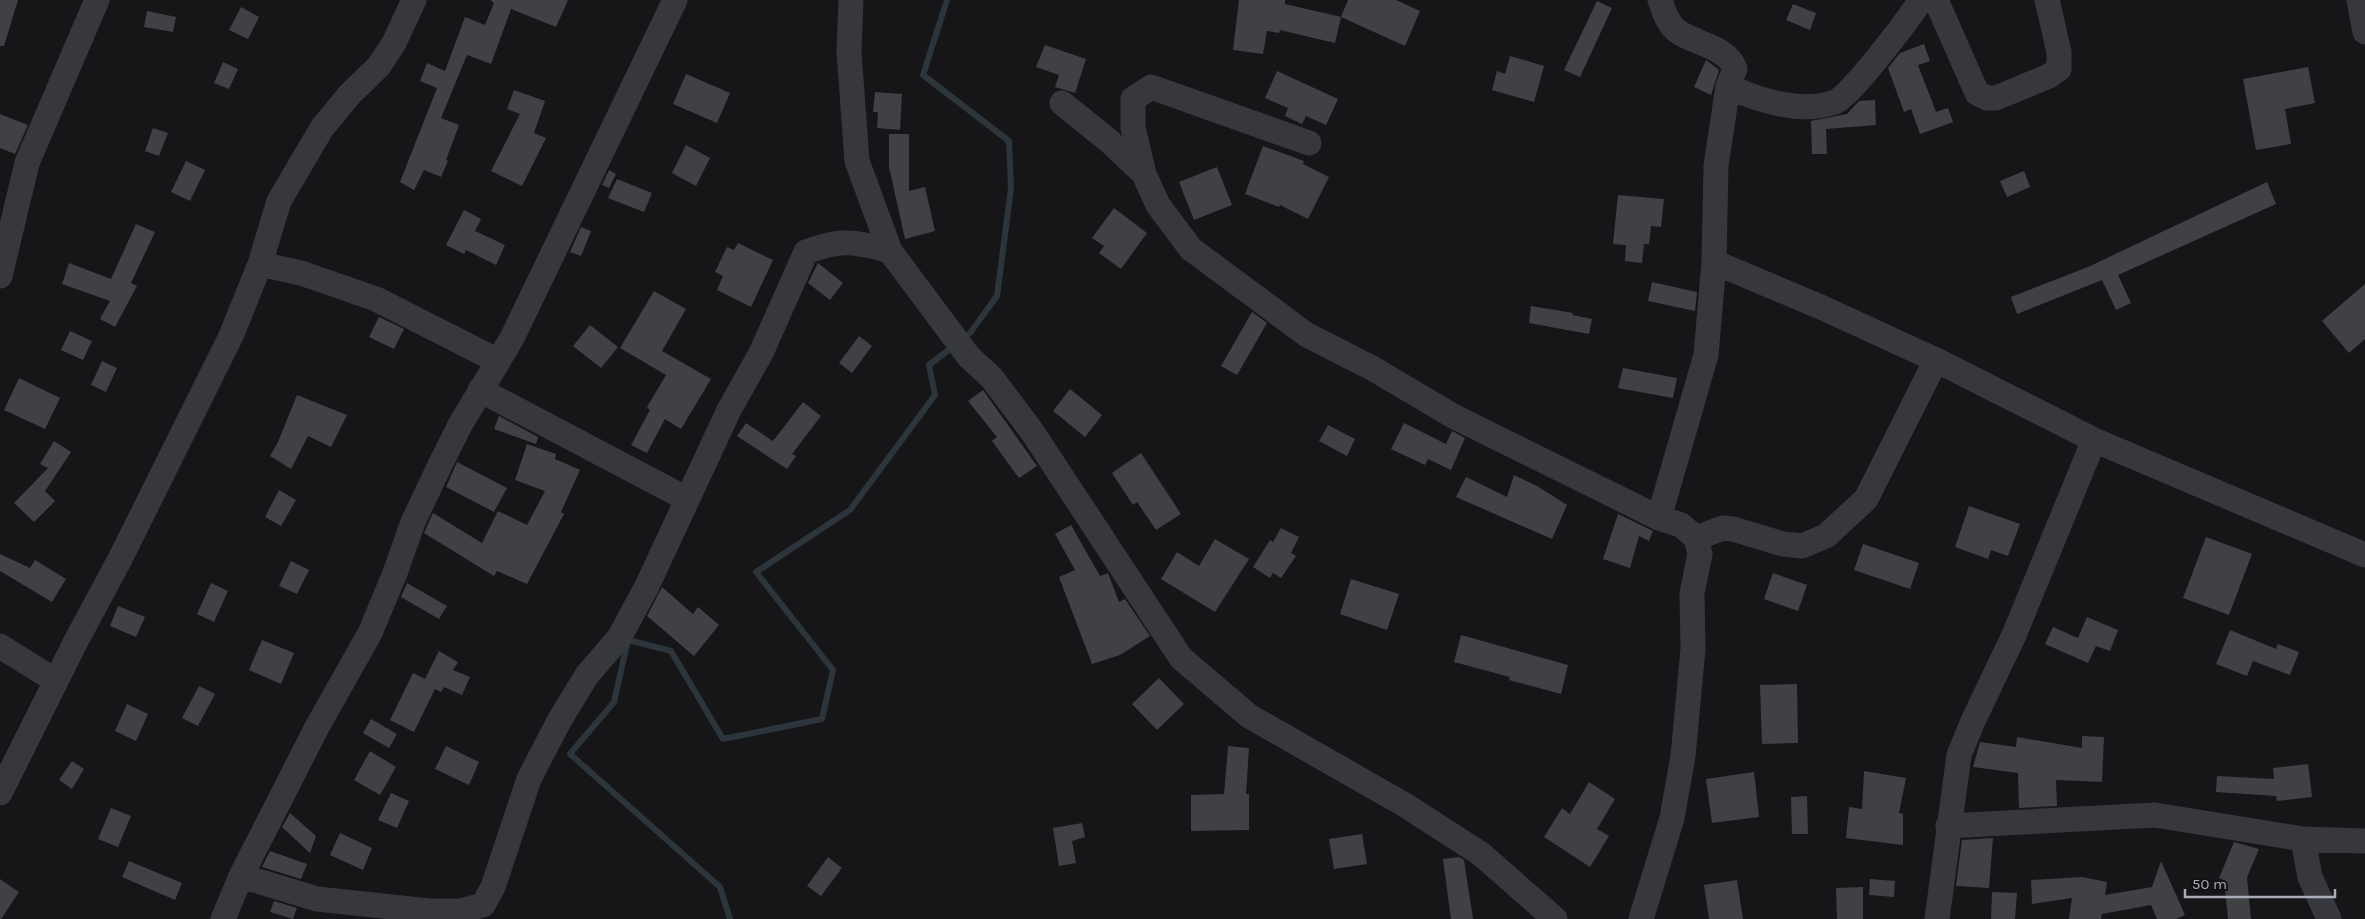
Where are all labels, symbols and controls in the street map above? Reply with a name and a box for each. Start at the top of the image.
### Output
scale bar [2185,866,2335,898]
text: 50 m [2192,875,2227,893]

